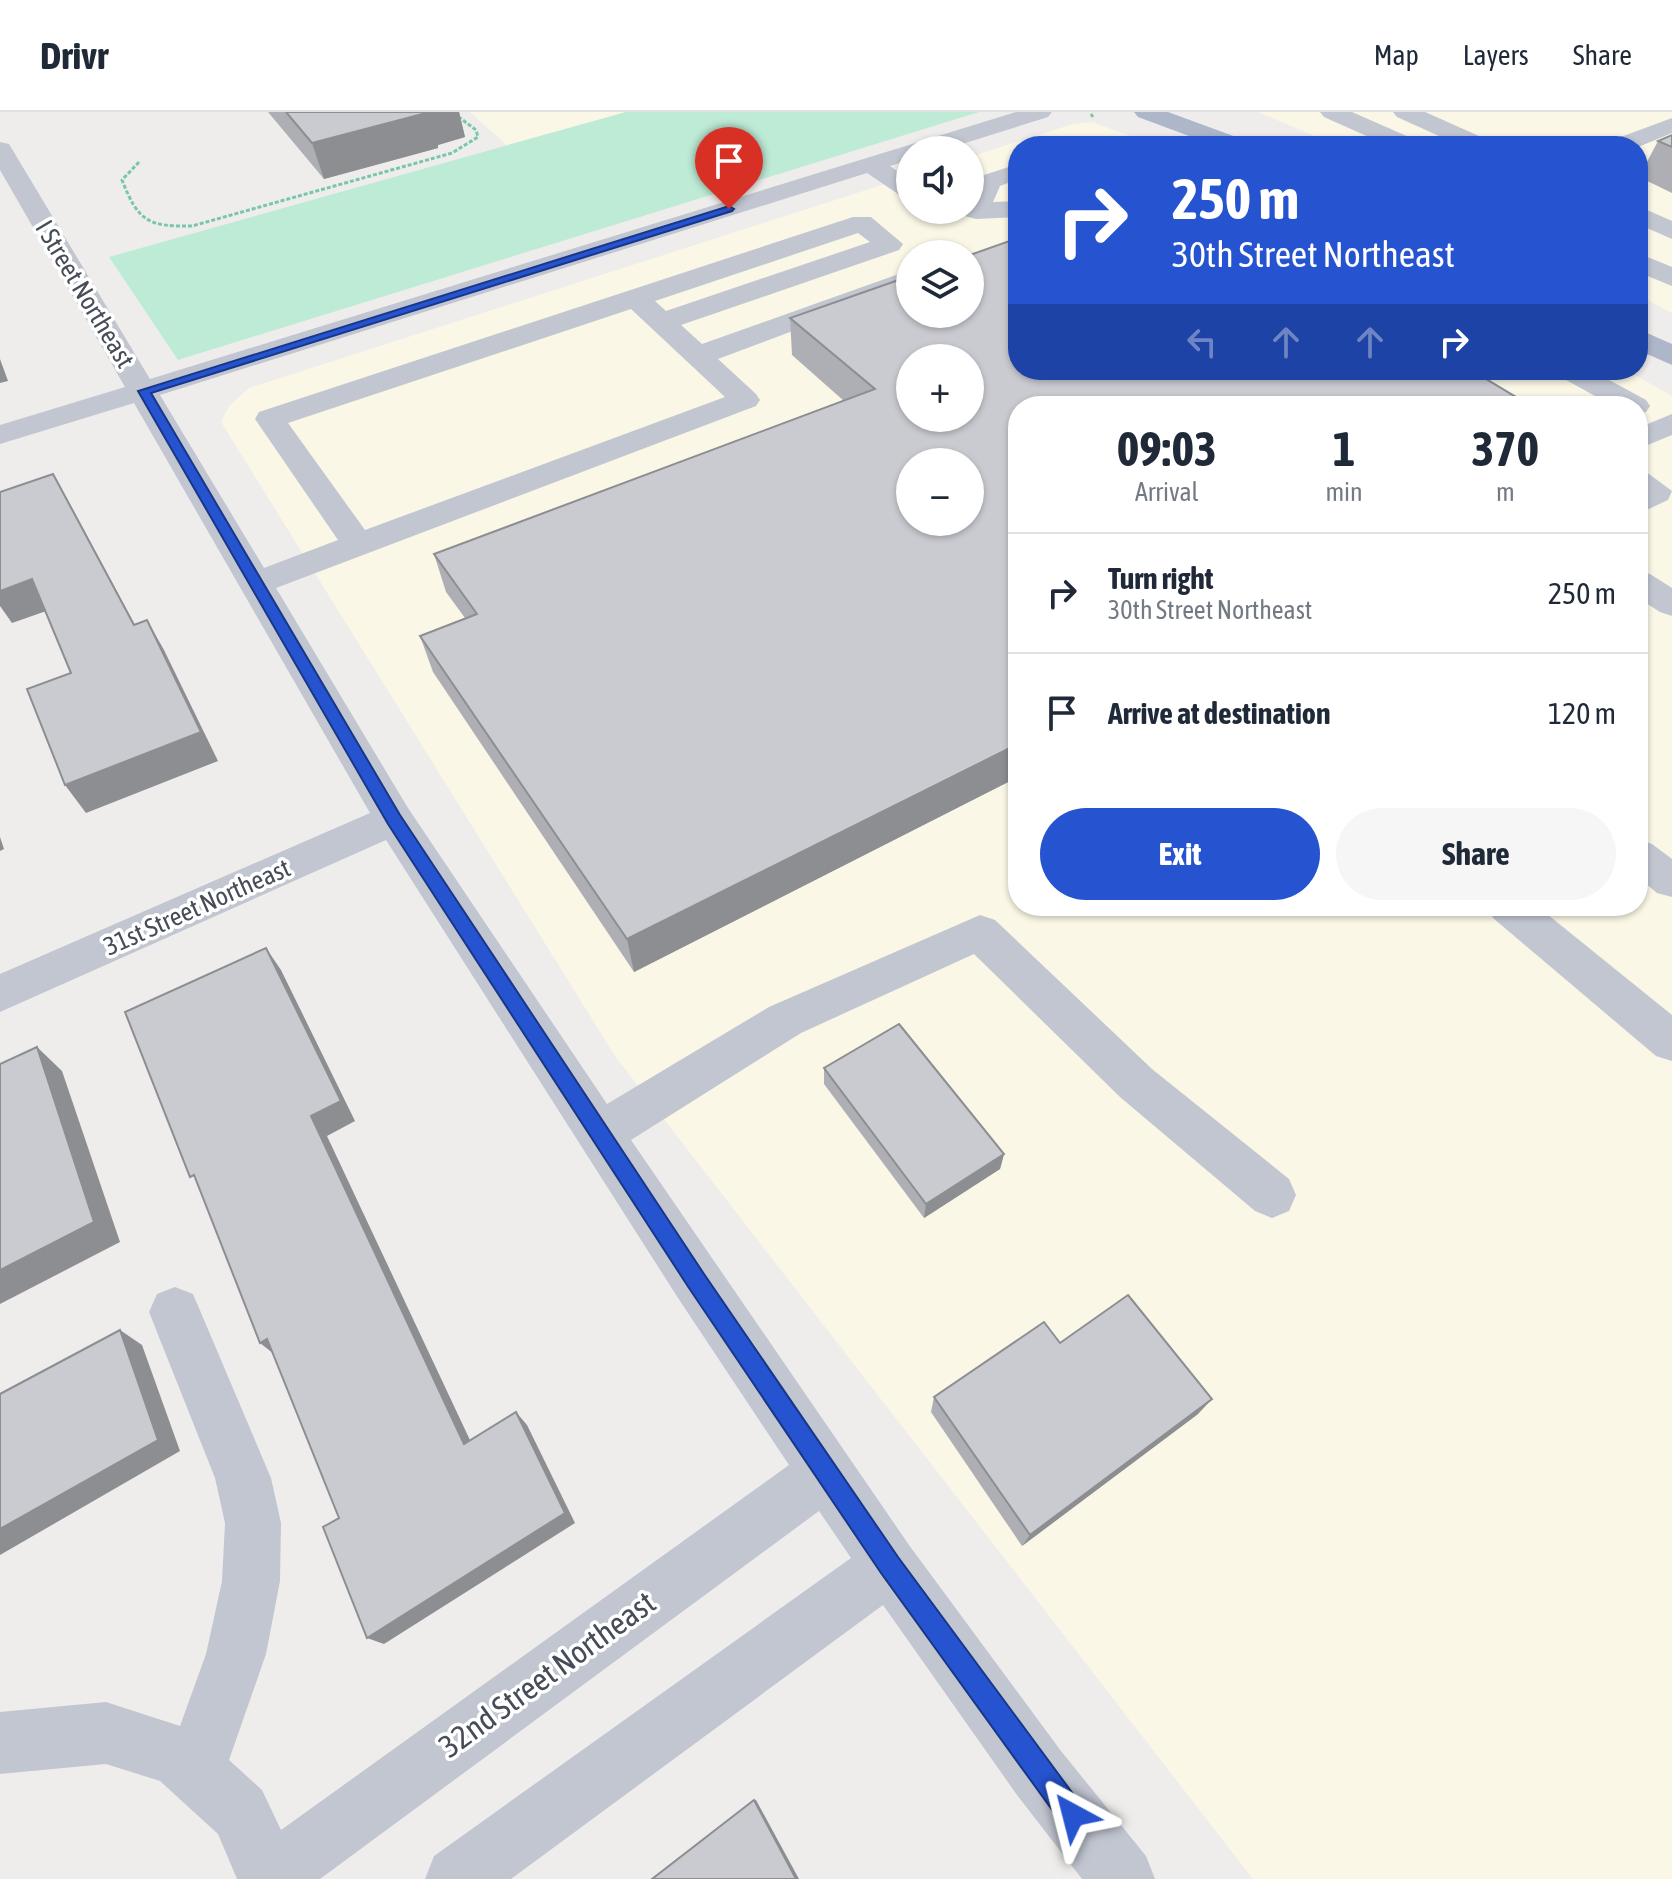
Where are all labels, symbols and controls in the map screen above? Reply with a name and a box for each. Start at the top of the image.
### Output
text: Drivr [40,34,108,77]
text: Map [1374,39,1419,71]
text: Layers [1463,39,1529,71]
text: Share [1573,39,1632,71]
pin [695,127,763,209]
map controls [896,136,984,536]
button: sound [896,136,984,224]
icon: arrive [707,139,751,183]
text: 250 m [1172,167,1299,231]
icon: right [1040,168,1144,272]
street label: I Street Northeast [29,215,141,373]
text: 30th Street Northeast [1172,233,1455,275]
button: layers [896,240,984,328]
icon: left [1180,320,1224,364]
icon: ahead [1264,320,1308,364]
icon: ahead [1348,320,1392,364]
icon: right [1432,320,1476,364]
button: + [896,344,984,432]
text: 09:03 [1117,421,1217,476]
text: 1 [1333,421,1355,476]
text: 370 [1472,421,1539,476]
button: − [896,448,984,536]
text: Arrival [1135,477,1198,507]
text: min [1325,477,1363,507]
text: m [1496,477,1515,507]
text: Turn right [1108,561,1214,595]
icon: right [1040,571,1084,615]
text: 250 m [1548,576,1616,610]
text: 30th Street Northeast [1108,595,1312,625]
icon: arrive [1040,691,1084,735]
text: Arrive at destination [1108,696,1330,730]
text: 120 m [1548,696,1616,730]
button: Exit [1040,808,1320,900]
button: Share [1336,808,1616,900]
street label: 31st Street Northeast [99,852,295,962]
street label: 32nd Street Northeast [432,1583,662,1765]
position arrow [1031,1773,1115,1857]

